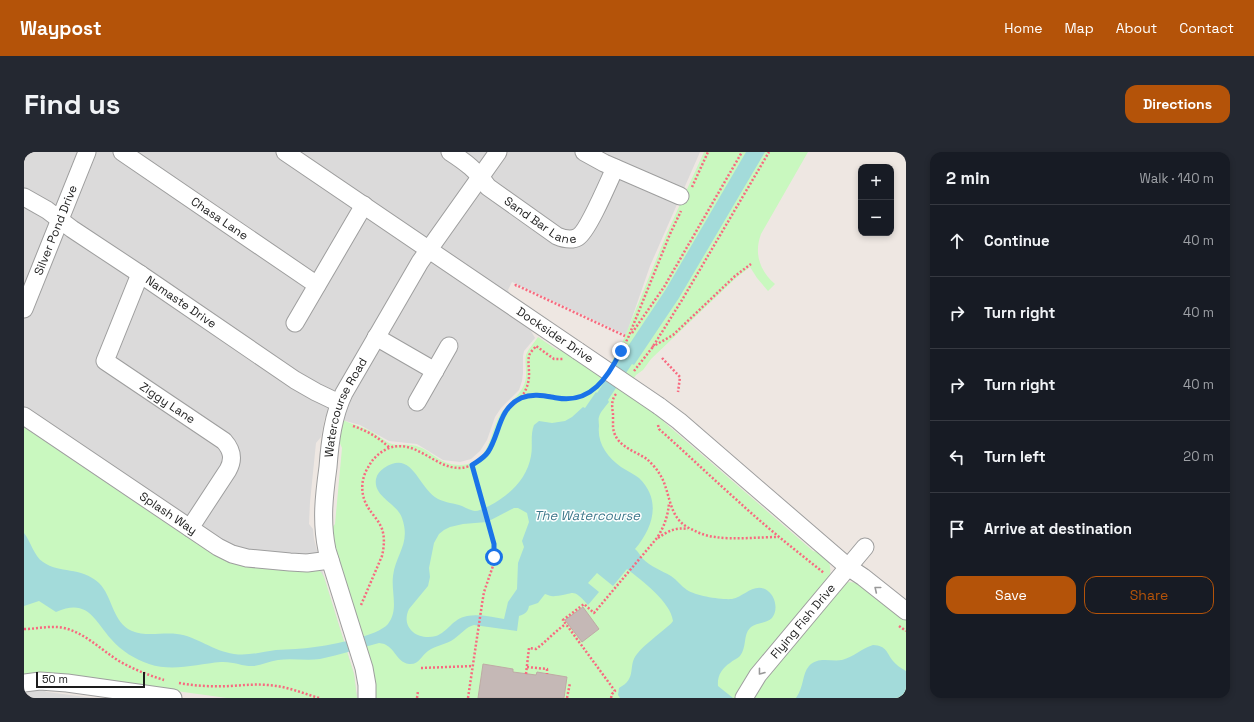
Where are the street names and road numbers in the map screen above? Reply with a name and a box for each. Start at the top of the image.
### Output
street label: Silver Pond Drive [30,183,81,277]
street label: Chasa Lane [188,193,251,244]
street label: Sand Bar Lane [501,193,578,247]
street label: Namaste Drive [142,272,220,332]
street label: Docksider Drive [514,303,596,367]
street label: Watercourse Road [321,355,371,458]
street label: Ziggy Lane [137,379,198,427]
street label: Splash Way [136,488,200,538]
street label: Flying Fish Drive [767,580,839,662]

